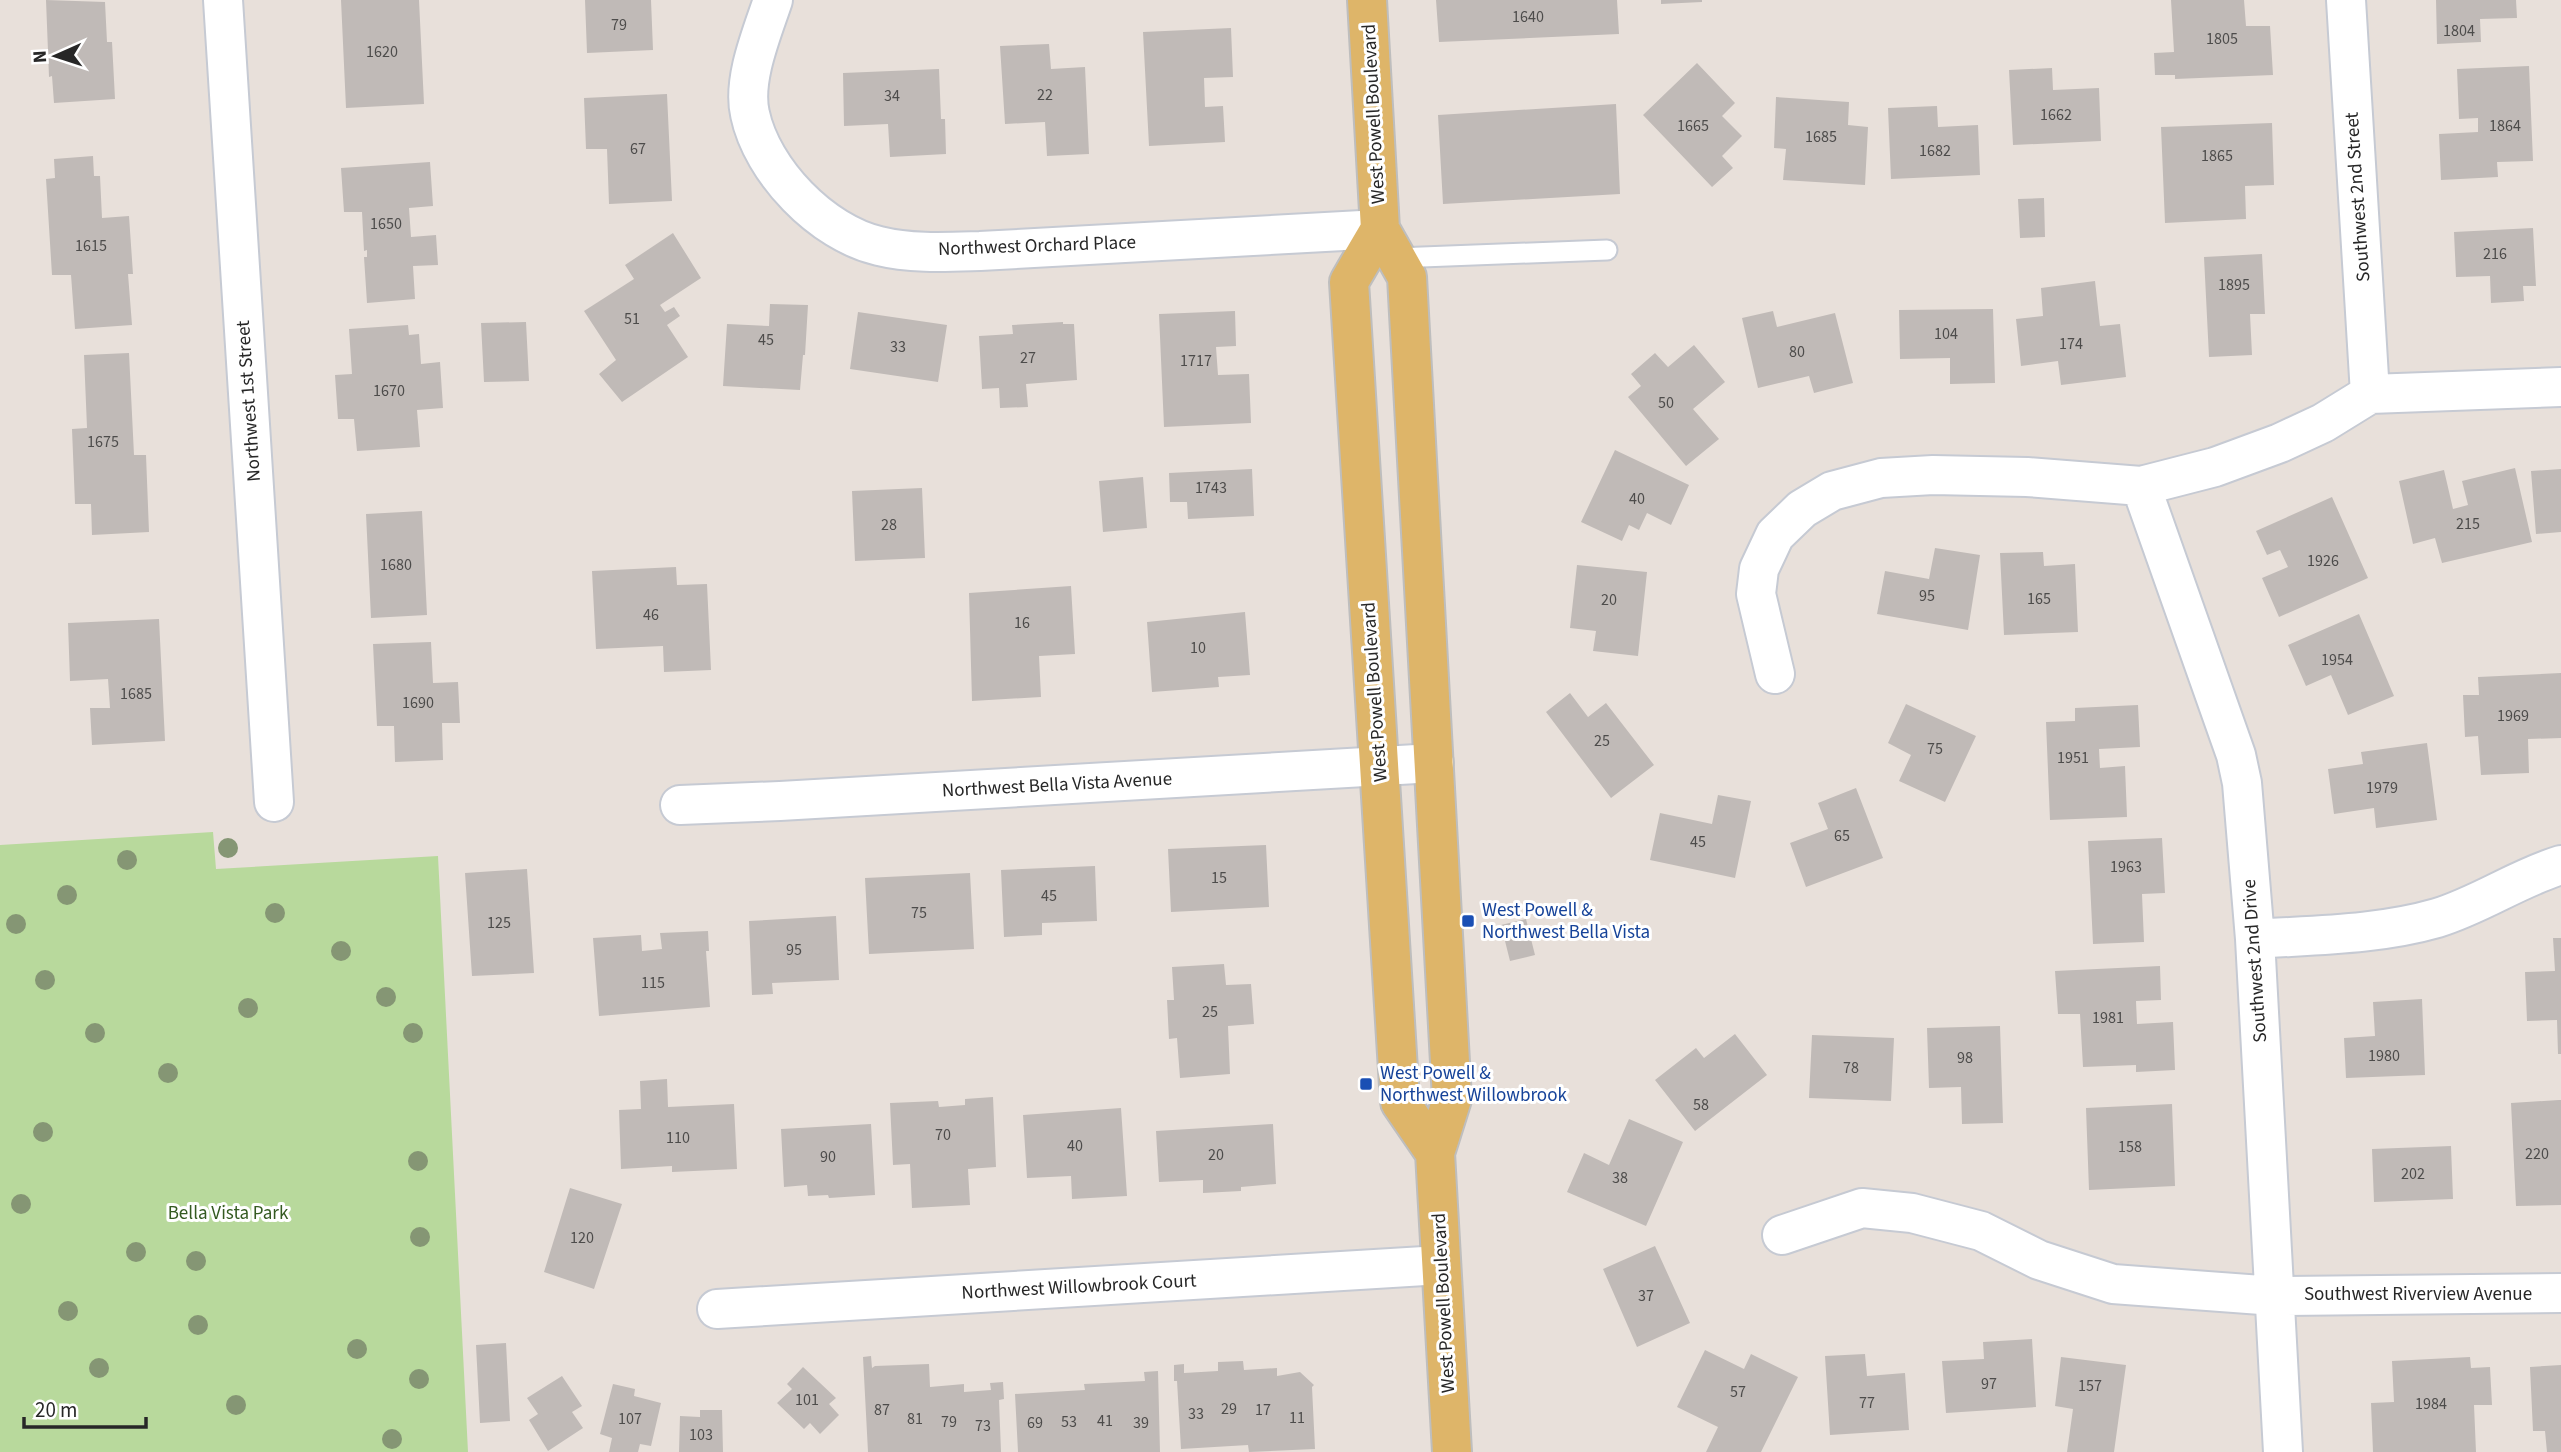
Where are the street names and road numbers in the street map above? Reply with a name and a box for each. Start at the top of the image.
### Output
street label: West Powell Boulevard [1356,23,1392,205]
street label: Southwest 2nd Street [2339,111,2377,283]
street label: Northwest Orchard Place [938,229,1136,263]
street label: Northwest 1st Street [230,319,268,483]
street label: West Powell Boulevard [1355,601,1395,783]
street label: Northwest Bella Vista Avenue [941,765,1173,805]
street label: Southwest 2nd Drive [2236,878,2274,1044]
street label: West Powell Boulevard [1426,1212,1462,1394]
street label: Northwest Willowbrook Court [961,1267,1198,1307]
street label: Southwest Riverview Avenue [2304,1281,2532,1308]

